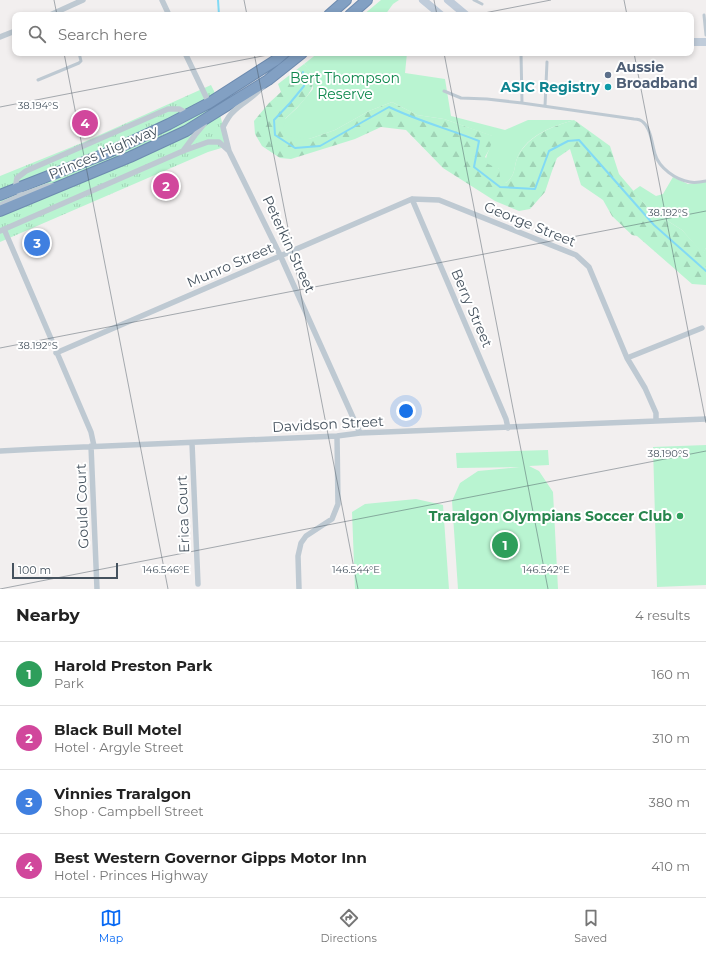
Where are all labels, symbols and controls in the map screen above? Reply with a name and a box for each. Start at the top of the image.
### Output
search box [12,12,694,56]
icon: search [26,23,48,45]
text: Search here [58,25,147,44]
place label: Aussie Broadband [615,58,698,92]
park label: Bert Thompson Reserve [290,69,400,103]
marker: Aussie Broadband [603,70,613,80]
place label: ASIC Registry [500,78,601,96]
marker: ASIC Registry [603,82,613,92]
text: 38.194°S [18,99,58,112]
pin: 4 [72,108,98,138]
street label: Princes Highway [46,121,161,183]
pin: 2 [153,171,179,201]
street label: Peterkin Street [259,192,320,296]
street label: George Street [481,197,579,251]
text: 38.192°S [648,206,688,219]
pin: 3 [24,228,50,258]
street label: Munro Street [184,239,276,291]
street label: Berry Street [447,266,497,350]
text: 38.192°S [18,339,58,352]
your location [396,401,416,421]
street label: Davidson Street [272,412,385,436]
text: 38.190°S [648,447,689,460]
street label: Gould Court [72,463,92,549]
street label: Erica Court [173,475,193,553]
place label: Traralgon Olympians Soccer Club [429,507,672,525]
marker: Traralgon Olympians Soccer Club [675,511,685,521]
pin: 1 [492,530,518,560]
scale bar [12,561,118,580]
text: 100 m [18,563,51,577]
text: 146.546°E [142,563,190,576]
text: 146.544°E [332,563,380,576]
text: 146.542°E [522,563,570,576]
text: Nearby [16,605,80,625]
text: 4 results [635,607,690,623]
text: Harold Preston Park [54,656,212,675]
text: 1 [26,666,32,682]
text: 160 m [652,666,690,682]
text: Park [54,675,84,691]
text: Black Bull Motel [54,720,182,739]
text: 2 [25,730,33,746]
text: 310 m [652,730,690,746]
text: Hotel · Argyle Street [54,739,184,755]
text: Vinnies Traralgon [54,784,191,803]
text: 3 [25,794,33,810]
text: 380 m [649,794,690,810]
text: Shop · Campbell Street [54,803,204,819]
text: Best Western Governor Gipps Motor Inn [54,848,367,867]
text: 4 [25,858,33,874]
text: 410 m [651,858,690,874]
text: Hotel · Princes Highway [54,867,208,883]
tab: Map [99,907,123,945]
tab: Directions [321,907,377,945]
tab: Saved [574,907,607,945]

